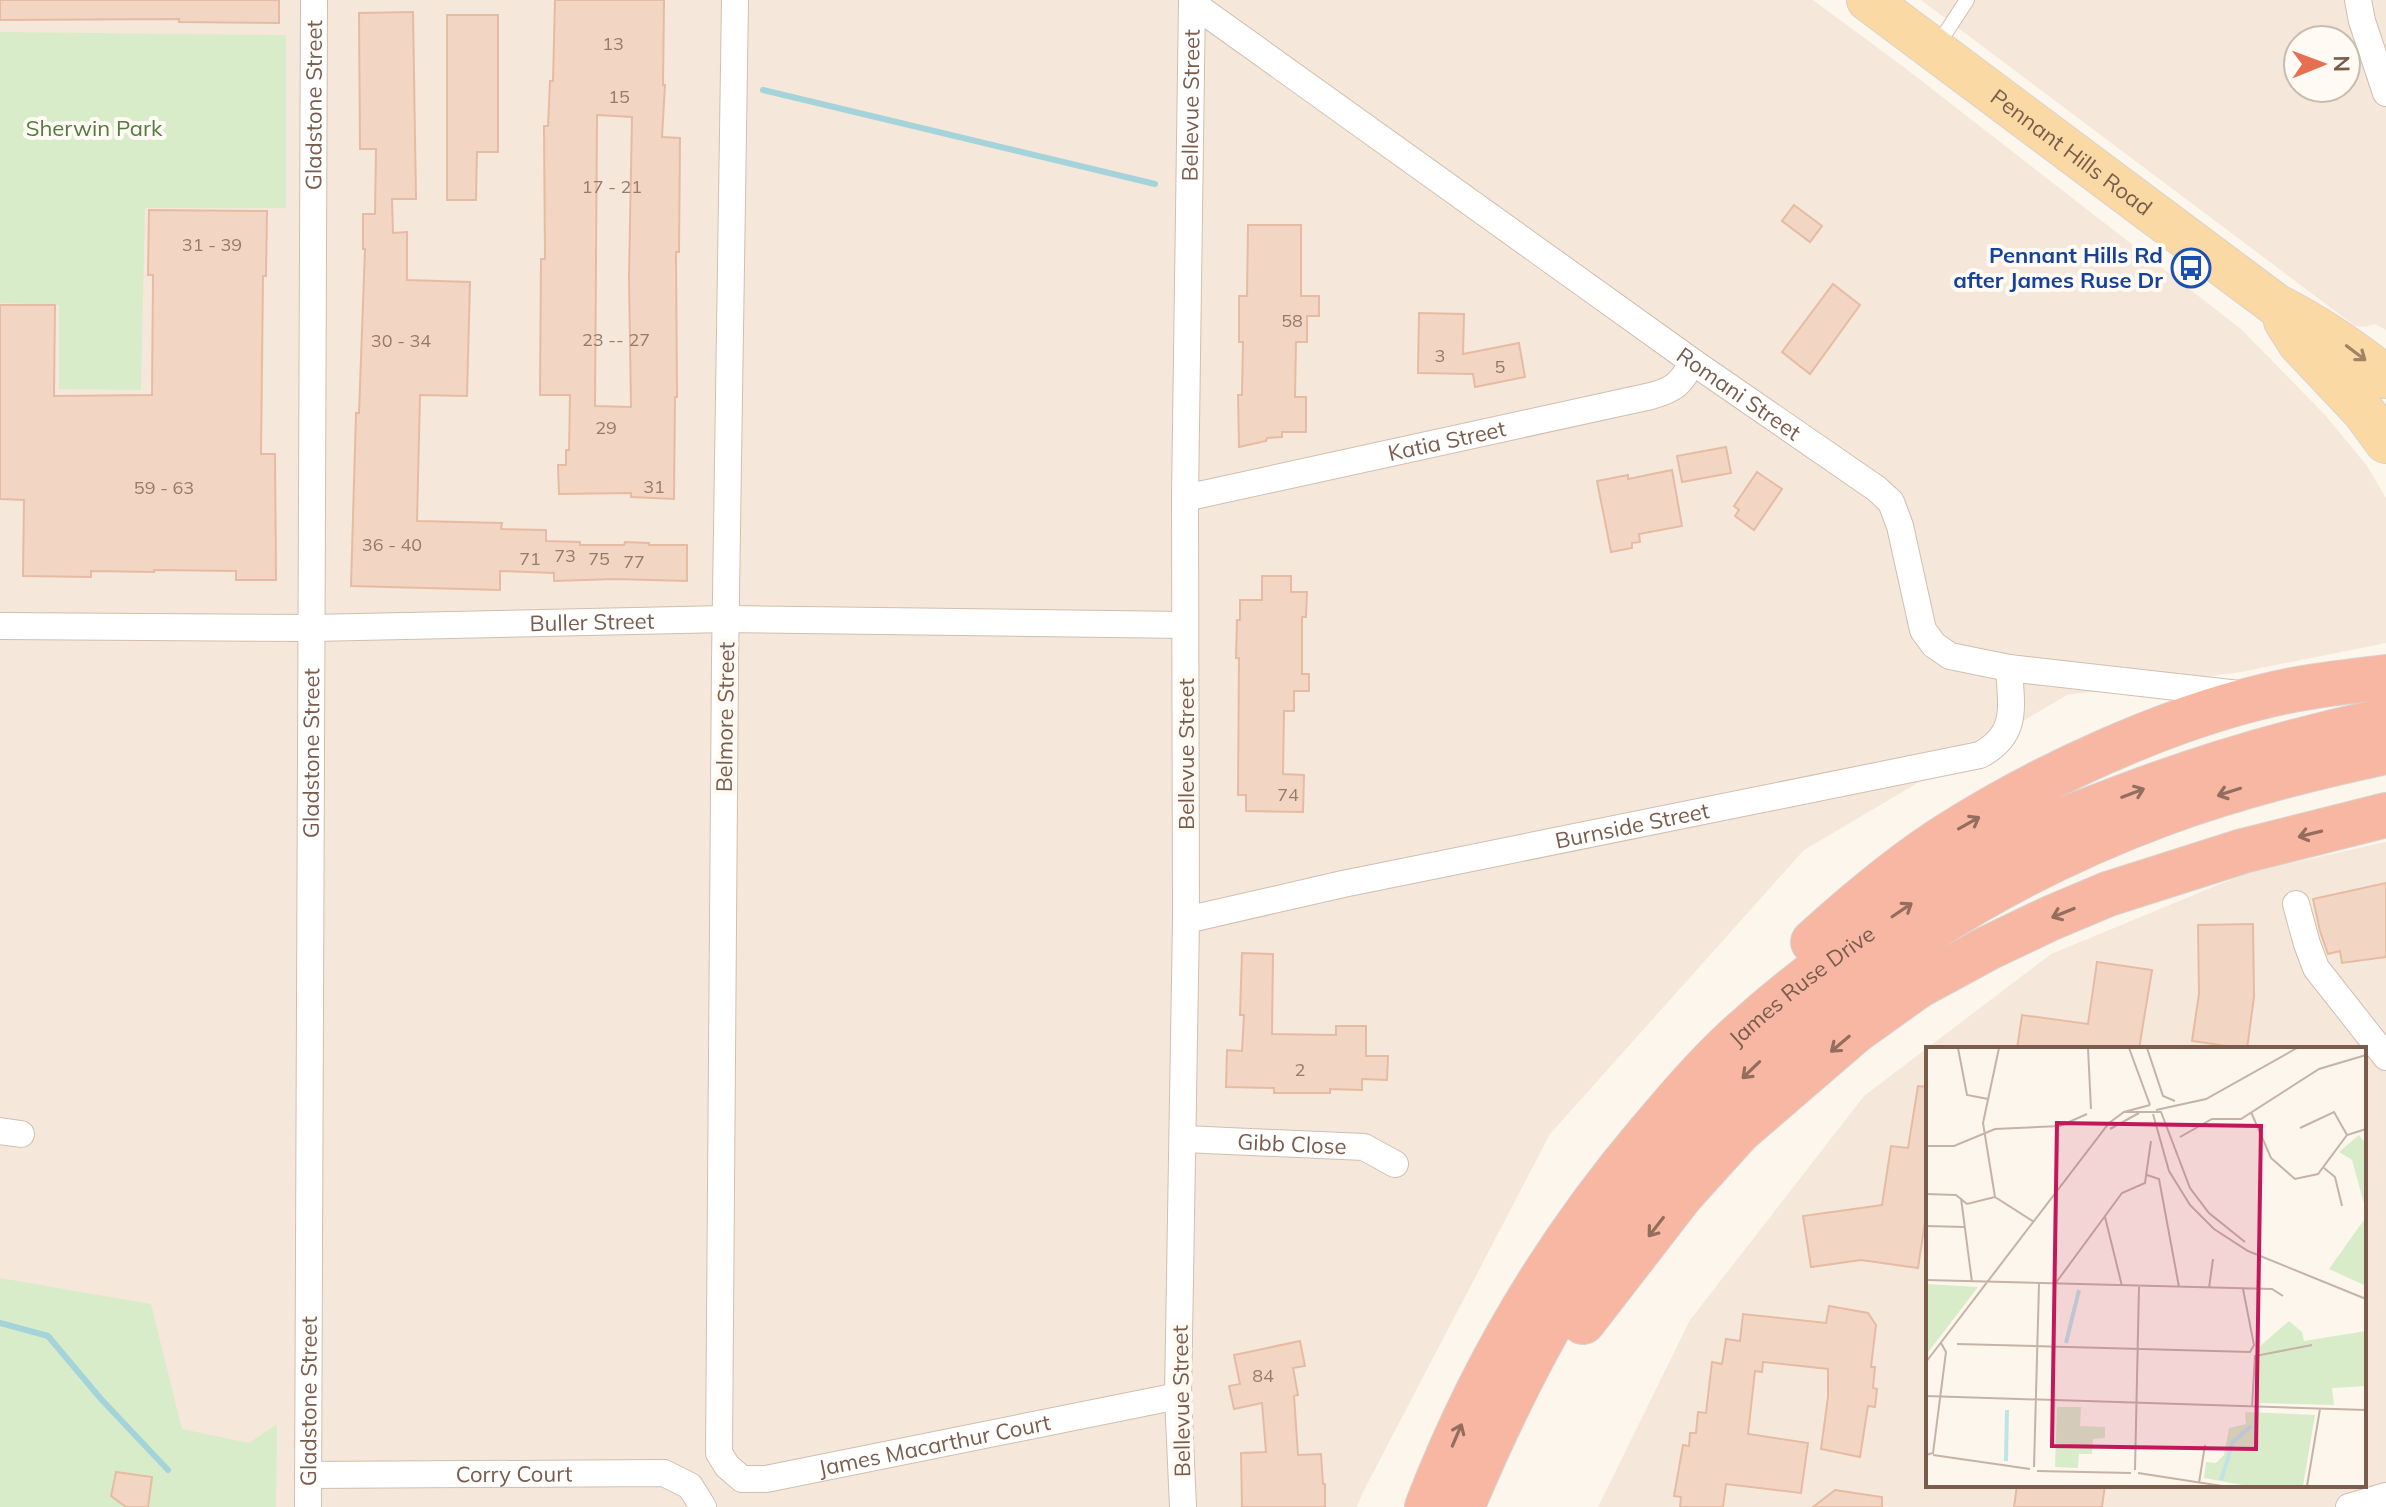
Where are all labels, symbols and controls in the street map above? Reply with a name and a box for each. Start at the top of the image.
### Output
street label: Gladstone Street [299,20,328,190]
north arrow [2282,24,2362,104]
street label: Bellevue Street [1175,29,1206,182]
house number: 13 [602,32,624,55]
text: N [2328,55,2356,72]
street label: Pennant Hills Road [1985,83,2158,221]
house number: 15 [608,85,630,108]
park label: Sherwin Park [26,114,163,142]
house number: 17 - 21 [582,175,642,198]
house number: 31 - 39 [182,233,242,256]
place label: Pennant Hills Rd after James Ruse Dr [1953,241,2163,294]
bus stop icon: Pennant Hills Rd after James Ruse Dr [2170,247,2212,289]
house number: 58 [1281,309,1303,332]
house number: 23 -- 27 [582,328,650,351]
house number: 30 - 34 [371,329,431,352]
street label: Romani Street [1671,341,1807,446]
house number: 3 [1435,344,1445,367]
one-way arrow [2345,345,2366,362]
house number: 5 [1495,355,1506,378]
street label: Katia Street [1385,414,1509,467]
house number: 29 [595,416,617,439]
house number: 31 [643,475,665,498]
house number: 59 - 63 [134,476,194,499]
house number: 36 - 40 [362,533,422,556]
house number: 73 [554,544,576,567]
house number: 71 [519,547,541,570]
house number: 75 [588,547,610,570]
house number: 77 [623,550,645,573]
street label: Buller Street [529,607,655,637]
street label: Belmore Street [710,641,740,792]
street label: Gladstone Street [297,668,325,838]
street label: Bellevue Street [1172,678,1200,830]
house number: 74 [1277,783,1299,806]
one-way arrow [2120,785,2145,799]
one-way arrow [2217,785,2242,800]
street label: Burnside Street [1553,796,1712,855]
one-way arrow [1956,815,1980,830]
one-way arrow [2298,827,2324,842]
one-way arrow [1891,902,1913,918]
one-way arrow [2051,907,2076,921]
street label: James Ruse Drive [1723,919,1880,1052]
one-way arrow [1830,1035,1850,1053]
inset map [1926,1047,2366,1487]
house number: 2 [1295,1058,1305,1081]
one-way arrow [1742,1060,1761,1079]
street label: Gibb Close [1237,1127,1347,1160]
one-way arrow [1647,1216,1664,1237]
street label: Gladstone Street [294,1316,323,1486]
street label: Bellevue Street [1166,1324,1196,1477]
house number: 84 [1252,1364,1274,1387]
street label: James Macarthur Court [816,1408,1053,1482]
one-way arrow [1451,1423,1466,1448]
street label: Corry Court [456,1460,573,1488]

